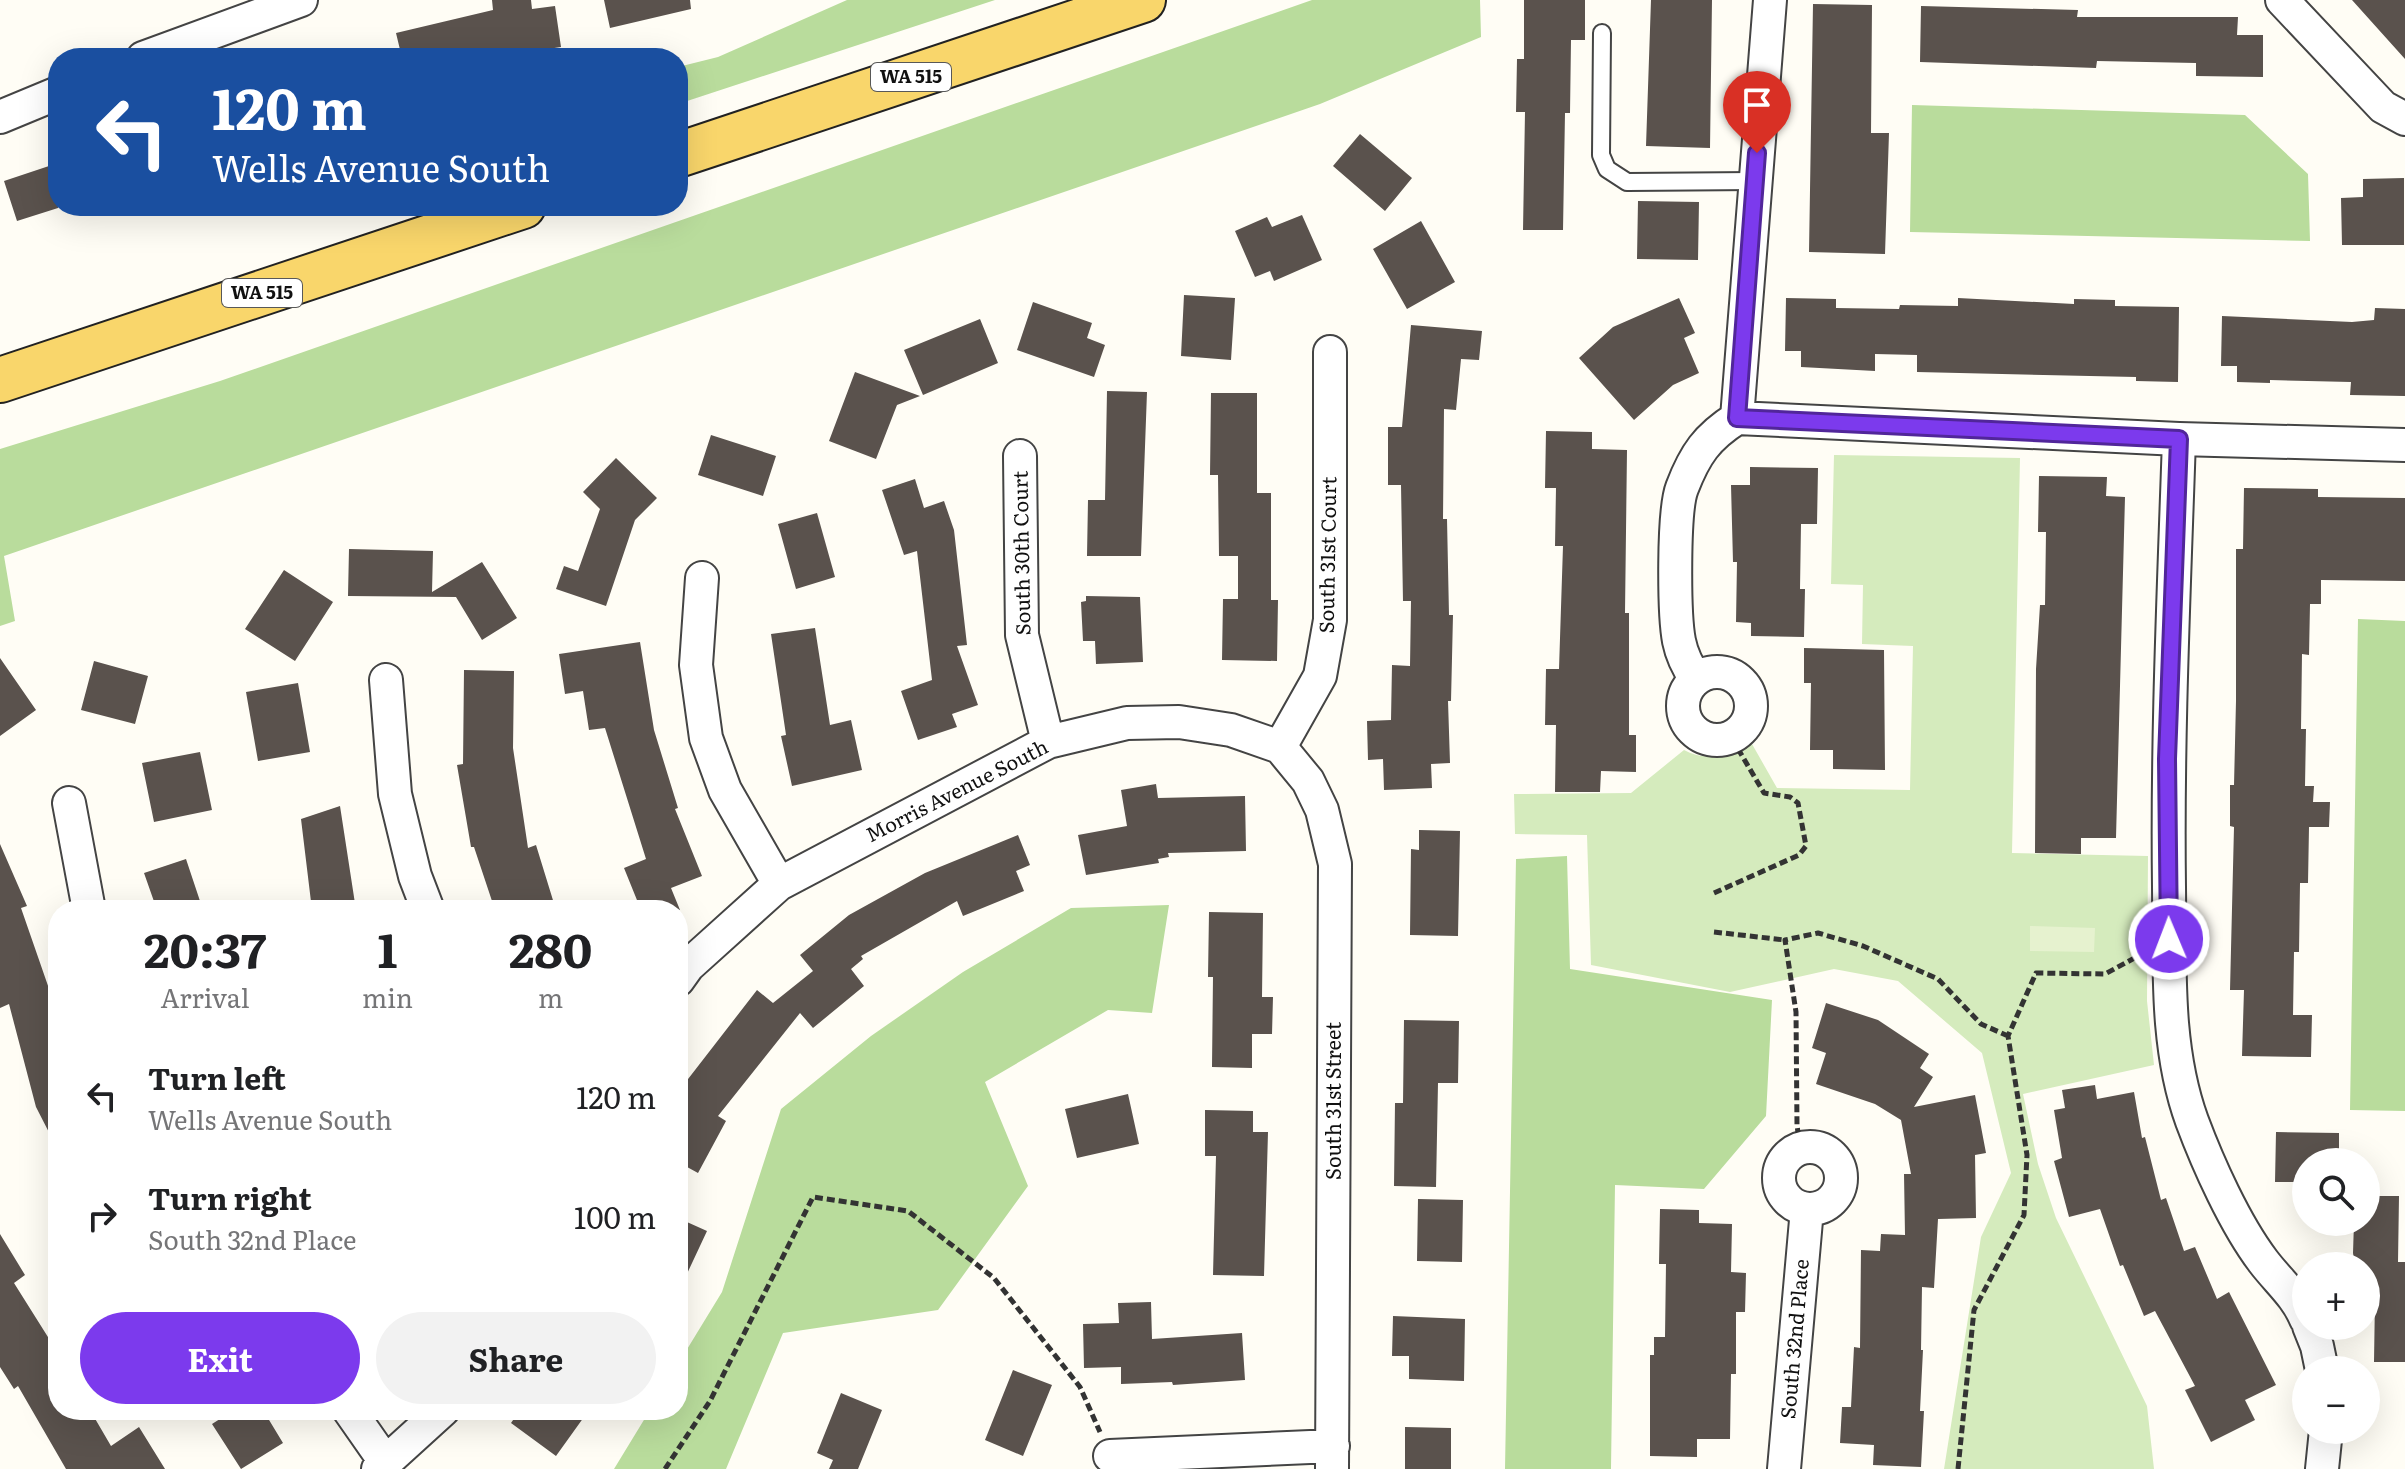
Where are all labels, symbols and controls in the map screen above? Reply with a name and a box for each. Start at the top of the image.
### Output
road number: WA 515 [871,63,951,91]
text: 120 m [212,64,367,147]
pin [1723,71,1791,153]
icon: left [80,80,184,184]
icon: arrive [1735,83,1779,127]
text: Wells Avenue South [212,140,550,193]
road number: WA 515 [222,279,302,307]
street label: South 30th Court [1004,471,1036,636]
street label: South 31st Court [1310,476,1342,634]
street label: Morris Avenue South [860,730,1052,848]
position arrow [2127,897,2211,981]
text: 20:37 [144,912,266,983]
text: 1 [378,912,397,983]
text: 280 [509,912,592,983]
text: Arrival [161,977,249,1016]
text: min [362,977,413,1016]
text: m [538,977,563,1016]
street label: South 31st Street [1317,1022,1347,1180]
text: Turn left [148,1055,286,1099]
icon: left [80,1074,124,1118]
text: 120 m [576,1074,656,1118]
text: Wells Avenue South [148,1099,392,1138]
map controls [2292,1148,2380,1444]
button: search [2292,1148,2380,1236]
text: Turn right [148,1175,312,1219]
icon: right [80,1194,124,1238]
text: 100 m [574,1194,656,1238]
text: South 32nd Place [148,1219,357,1258]
button: + [2292,1252,2380,1340]
street label: South 32nd Place [1771,1258,1815,1420]
button: Exit [80,1312,360,1404]
button: Share [376,1312,656,1404]
button: − [2292,1356,2380,1444]

